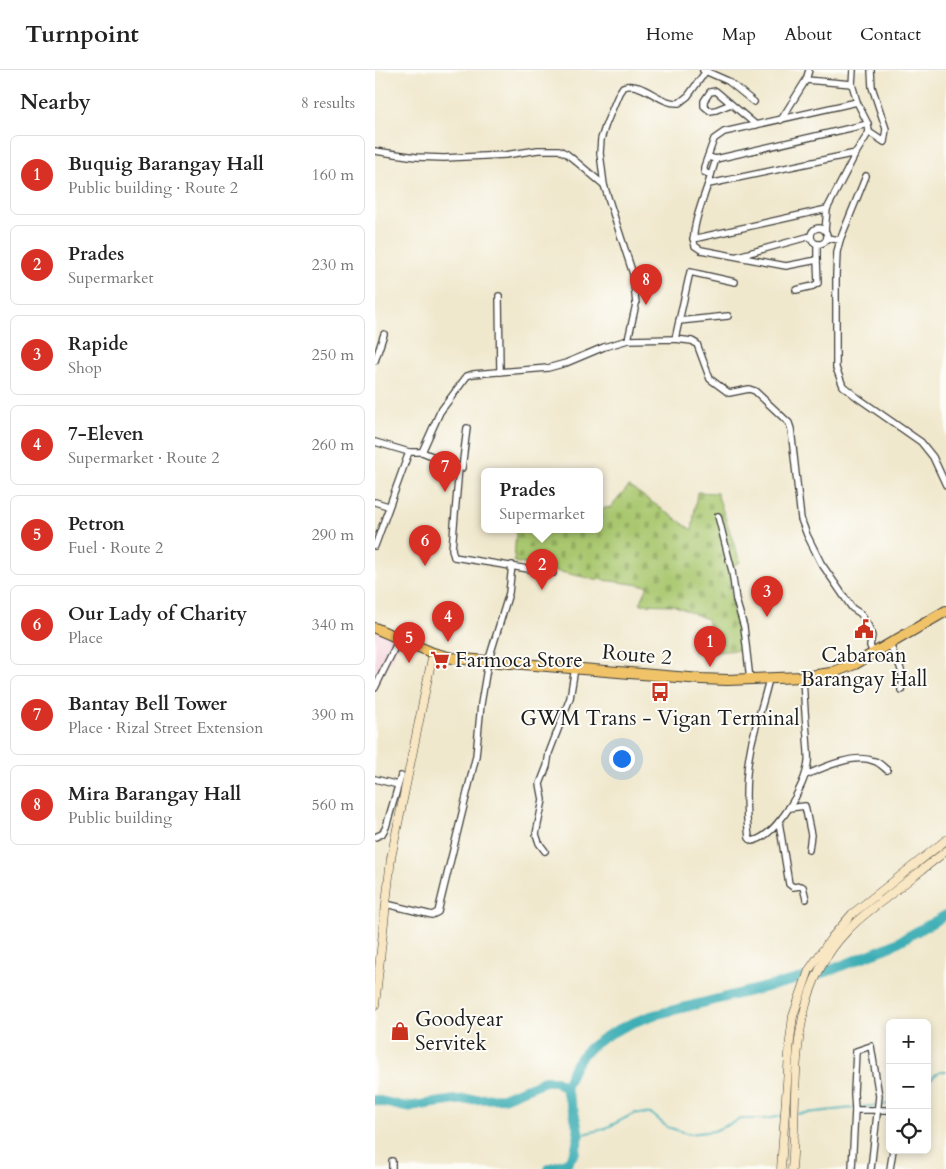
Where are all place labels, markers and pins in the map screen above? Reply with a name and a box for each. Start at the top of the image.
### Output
pin: 8 [630,264,662,305]
pin: 7 [429,451,461,492]
pin: 6 [409,525,441,566]
pin: 2 [526,549,558,590]
pin: 3 [751,576,783,617]
pin: 4 [432,601,464,642]
public building icon: Cabaroan Barangay Hall [853,618,875,640]
pin: 5 [393,622,425,663]
pin: 1 [694,626,726,667]
place label: Cabaroan Barangay Hall [801,641,927,694]
place label: Farmoca Store [455,646,583,675]
supermarket icon: Farmoca Store [429,649,451,671]
bus stop icon: GWM Trans - Vigan Terminal [649,681,671,703]
place label: GWM Trans - Vigan Terminal [520,704,800,733]
place label: Goodyear Servitek [415,1005,503,1058]
shop icon: Goodyear Servitek [389,1020,411,1042]

